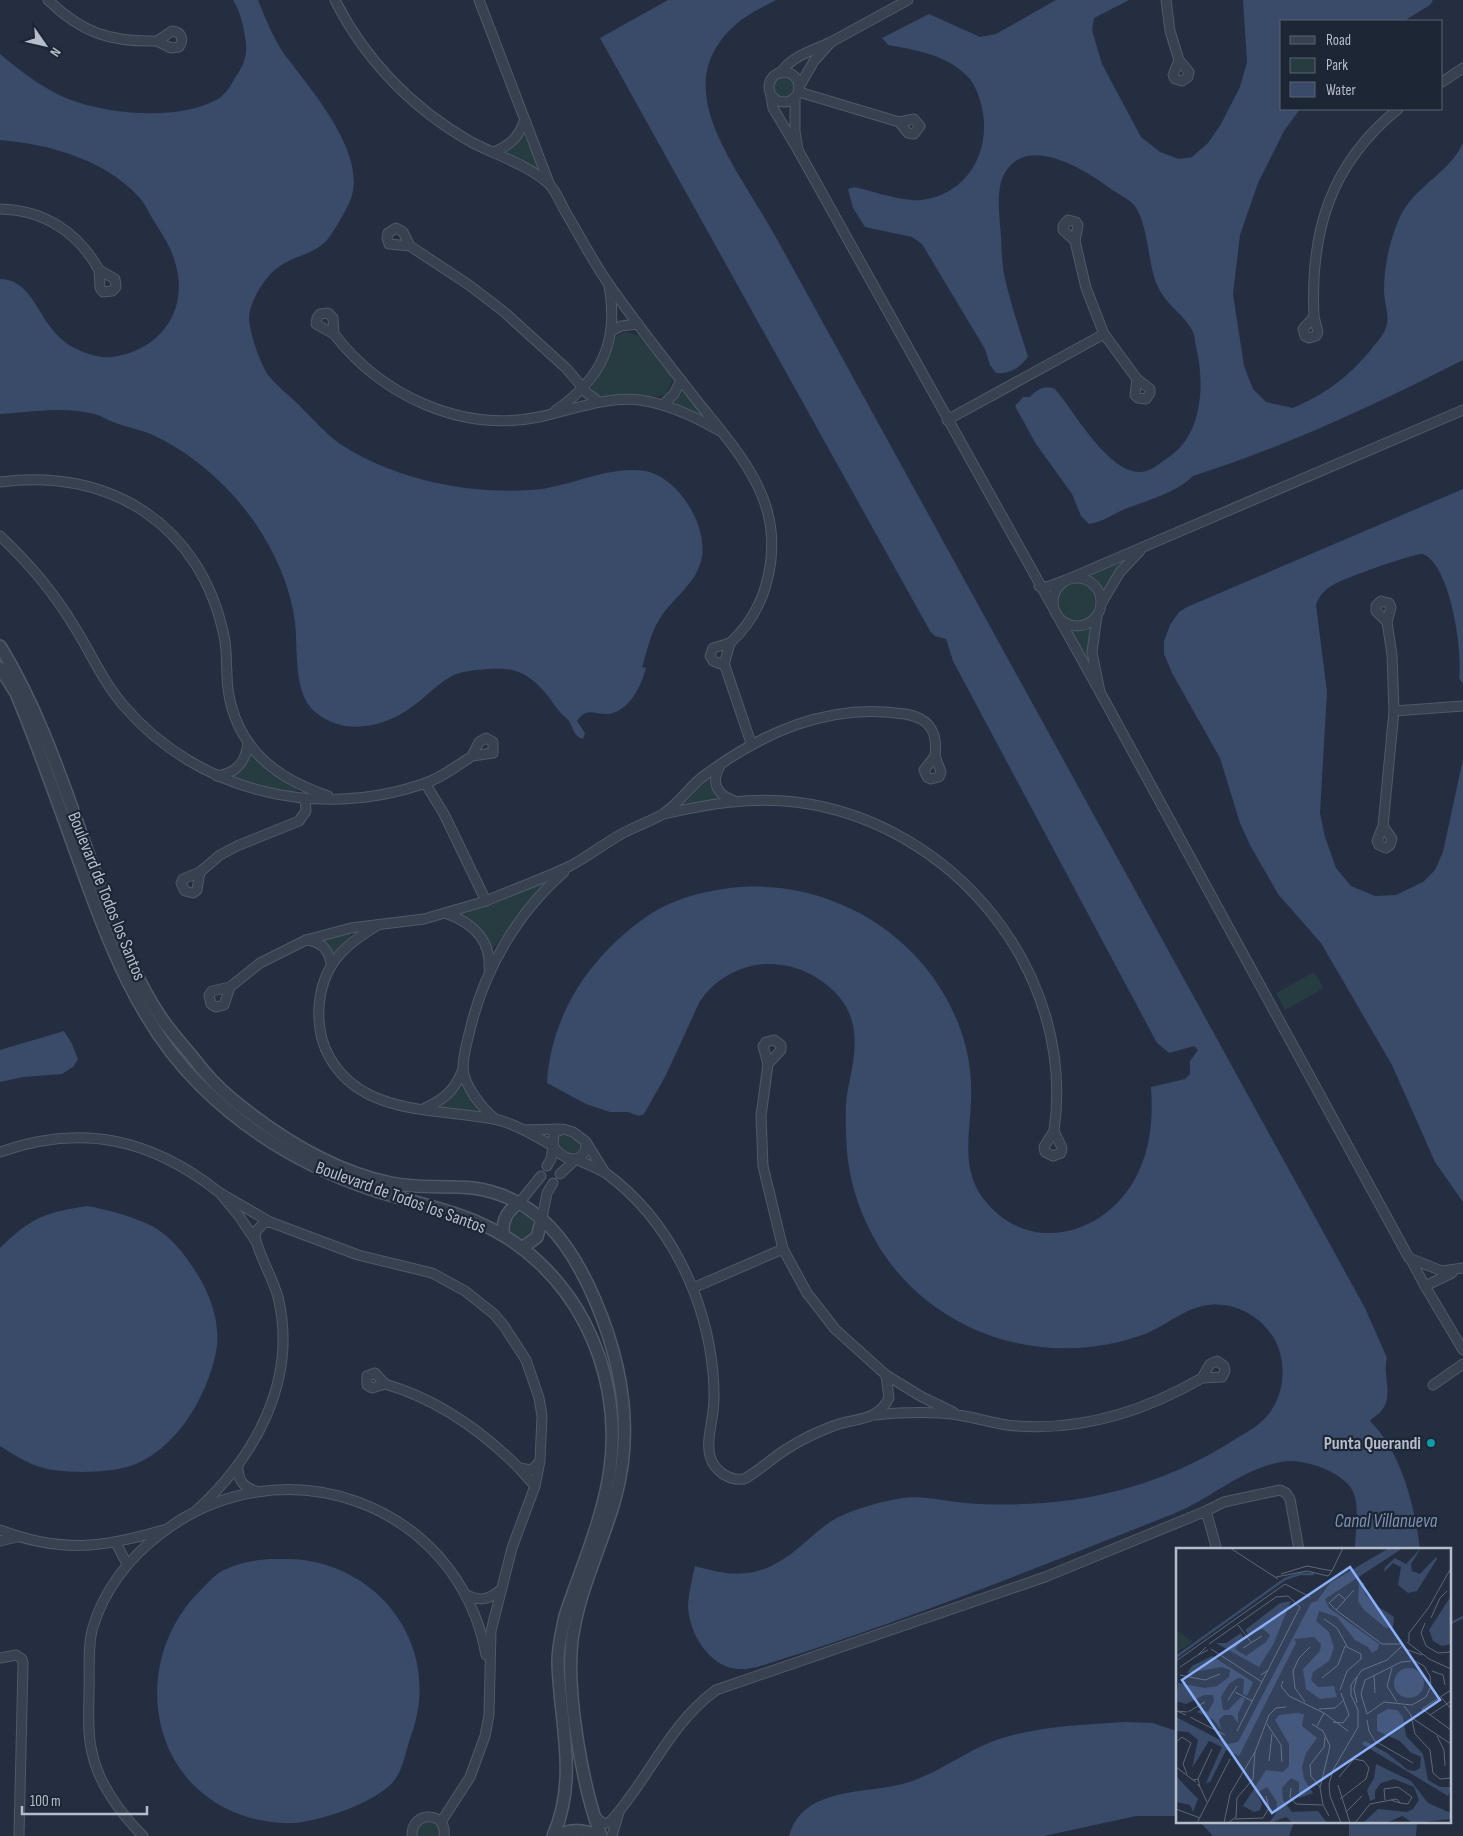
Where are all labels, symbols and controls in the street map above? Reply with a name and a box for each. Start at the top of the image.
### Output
north arrow [20,20,70,70]
legend [1280,20,1443,110]
text: Road [1326,31,1351,50]
text: N [46,44,65,60]
text: Park [1326,56,1348,75]
text: Water [1326,81,1357,100]
street label: Boulevard de Todos los Santos [63,809,150,983]
street label: Boulevard de Todos los Santos [313,1157,489,1238]
place label: Punta Querandi [1324,1433,1421,1454]
marker: Punta Querandi [1425,1437,1437,1449]
water label: Canal Villanueva [1335,1510,1438,1533]
inset map [1176,1548,1450,1824]
scale bar [22,1784,148,1816]
text: 100 m [30,1792,61,1811]

